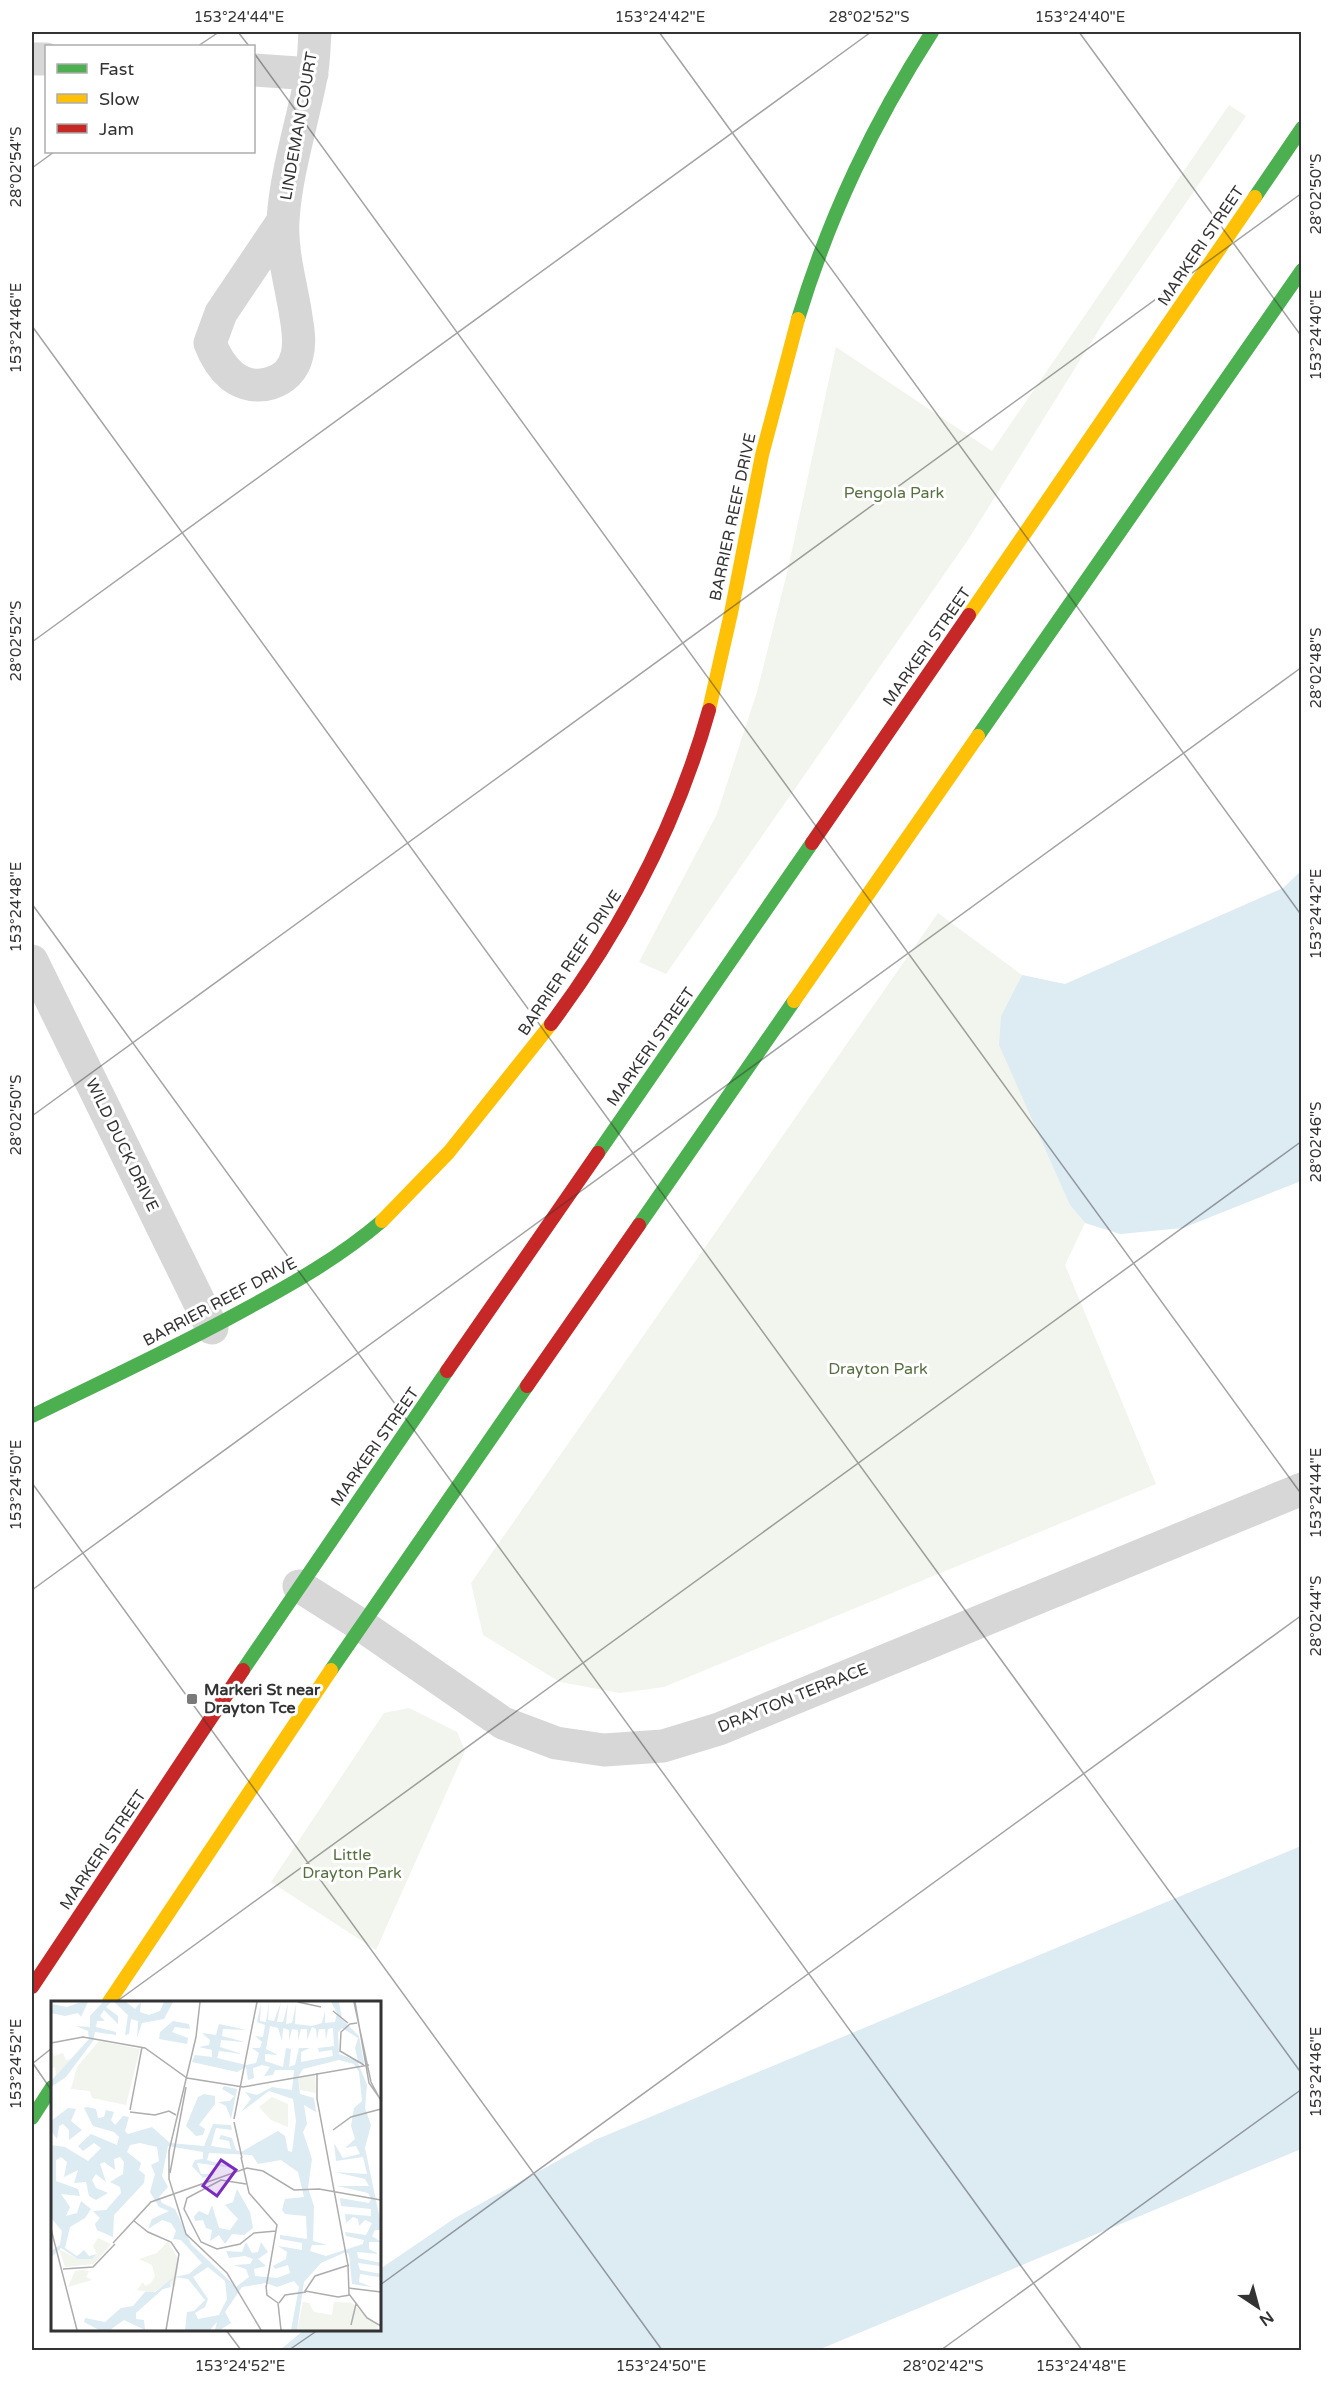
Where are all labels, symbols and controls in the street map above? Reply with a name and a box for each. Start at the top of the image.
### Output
text: 153°24'44"E [194,8,284,26]
text: 153°24'42"E [615,8,705,26]
text: 28°02'52"S [829,8,909,26]
text: 153°24'40"E [1035,8,1125,26]
legend [45,45,255,153]
street label: LINDEMAN COURT [276,50,322,202]
text: Fast [99,58,134,80]
text: Slow [99,88,140,110]
text: Jam [99,118,134,140]
text: 28°02'54"S [7,127,25,207]
text: 28°02'50"S [1307,154,1325,234]
street label: MARKERI STREET [1153,182,1249,310]
text: 153°24'46"E [7,283,25,373]
text: 153°24'40"E [1307,290,1325,380]
street label: BARRIER REEF DRIVE [705,431,761,603]
park label: Pengola Park [844,483,945,503]
street label: MARKERI STREET [879,584,976,710]
text: 28°02'52"S [7,601,25,681]
text: 28°02'48"S [1307,628,1325,708]
text: 153°24'48"E [7,862,25,952]
text: 153°24'42"E [1307,869,1325,959]
street label: BARRIER REEF DRIVE [514,886,626,1040]
street label: MARKERI STREET [603,984,700,1110]
text: 28°02'50"S [7,1075,25,1155]
street label: WILD DUCK DRIVE [81,1075,163,1215]
text: 28°02'46"S [1307,1102,1325,1182]
street label: BARRIER REEF DRIVE [140,1253,300,1351]
park label: Drayton Park [828,1359,928,1379]
street label: MARKERI STREET [327,1384,424,1510]
text: 153°24'50"E [7,1440,25,1530]
text: 153°24'44"E [1307,1448,1325,1538]
text: 28°02'44"S [1307,1576,1325,1656]
street label: DRAYTON TERRACE [715,1659,871,1737]
place label: Markeri St near Drayton Tce [204,1680,321,1718]
marker: Markeri St near Drayton Tce [185,1692,199,1706]
street label: MARKERI STREET [55,1786,151,1914]
park label: Little Drayton Park [302,1845,402,1883]
inset map [51,2001,381,2331]
text: 153°24'52"E [7,2019,25,2109]
text: 153°24'46"E [1307,2027,1325,2117]
north arrow [1228,2277,1288,2337]
text: N [1255,2306,1277,2330]
text: 153°24'52"E [195,2357,285,2375]
text: 153°24'50"E [616,2357,706,2375]
text: 28°02'42"S [903,2357,983,2375]
text: 153°24'48"E [1036,2357,1126,2375]

